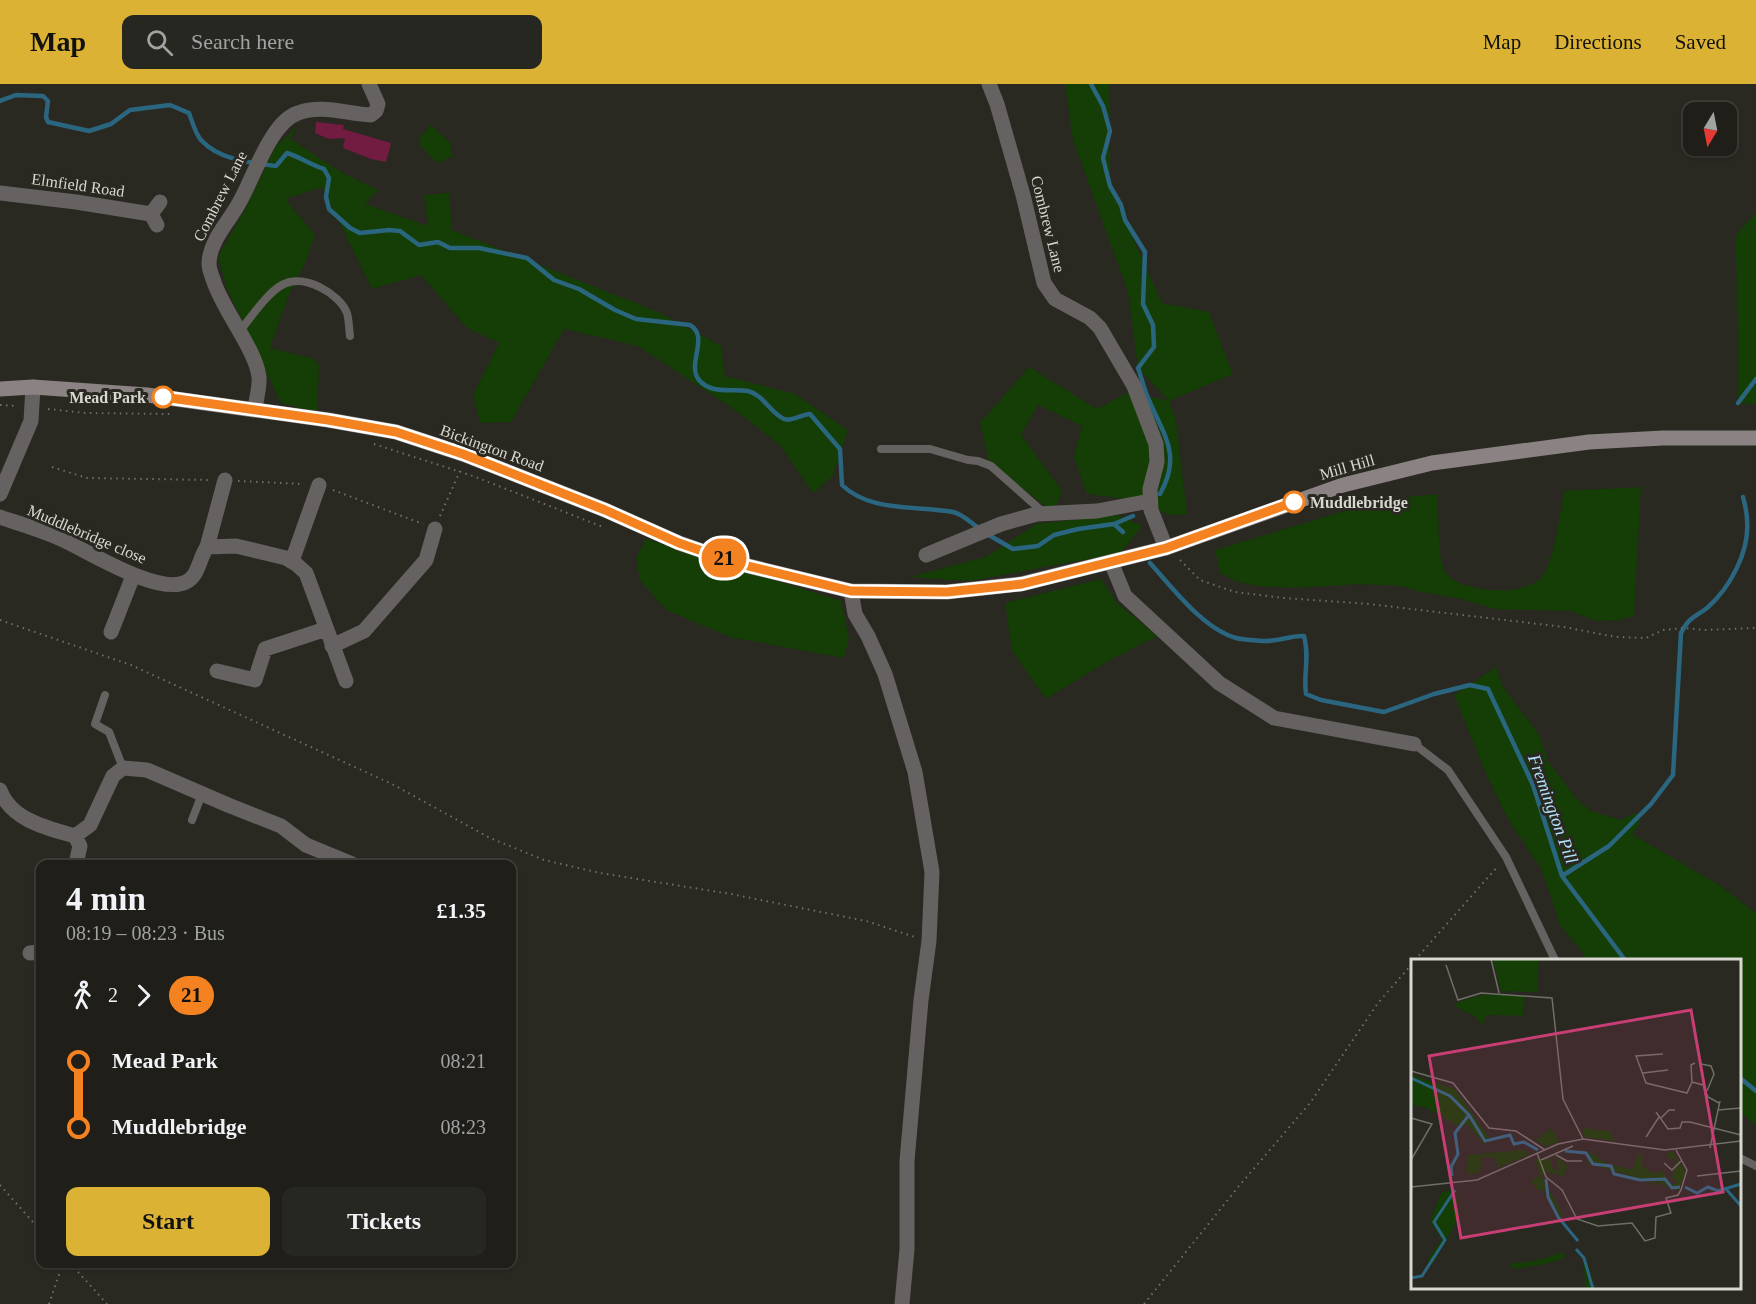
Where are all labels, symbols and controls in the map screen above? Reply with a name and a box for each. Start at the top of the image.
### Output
search box [122,15,542,69]
text: Map [30,26,86,57]
icon: search [143,26,176,59]
text: Search here [191,29,294,54]
text: Map [1483,30,1521,54]
text: Directions [1554,30,1642,54]
text: Saved [1675,30,1726,54]
north arrow [1683,102,1737,156]
map controls [1683,102,1737,156]
street label: Combrew Lane [190,148,250,244]
street label: Elmfield Road [30,170,126,200]
street label: Combrew Lane [1028,174,1068,274]
marker: Mead Park [152,386,174,408]
place label: Mead Park [69,389,146,406]
street label: Bickington Road [438,421,546,476]
street label: Mill Hill [1318,451,1377,483]
marker: Muddlebridge [1283,491,1305,513]
place label: Muddlebridge [1310,494,1408,512]
street label: Muddlebridge close [25,501,149,568]
line badge: 21 [697,538,751,578]
text: 21 [714,546,735,570]
water label: Fremington Pill [1524,751,1582,866]
text: 4 min [66,881,146,917]
text: £1.35 [437,898,486,923]
text: 08:19 – 08:23 · Bus [66,922,225,944]
inset map [1411,959,1741,1289]
icon: walk [66,979,99,1012]
icon: forward [127,979,160,1012]
text: 21 [181,983,202,1007]
text: 2 [108,984,118,1006]
text: Mead Park [112,1048,218,1073]
text: 08:21 [440,1050,486,1072]
text: Muddlebridge [112,1114,246,1139]
text: 08:23 [440,1116,486,1138]
button: Start [66,1187,270,1256]
button: Tickets [282,1187,486,1256]

